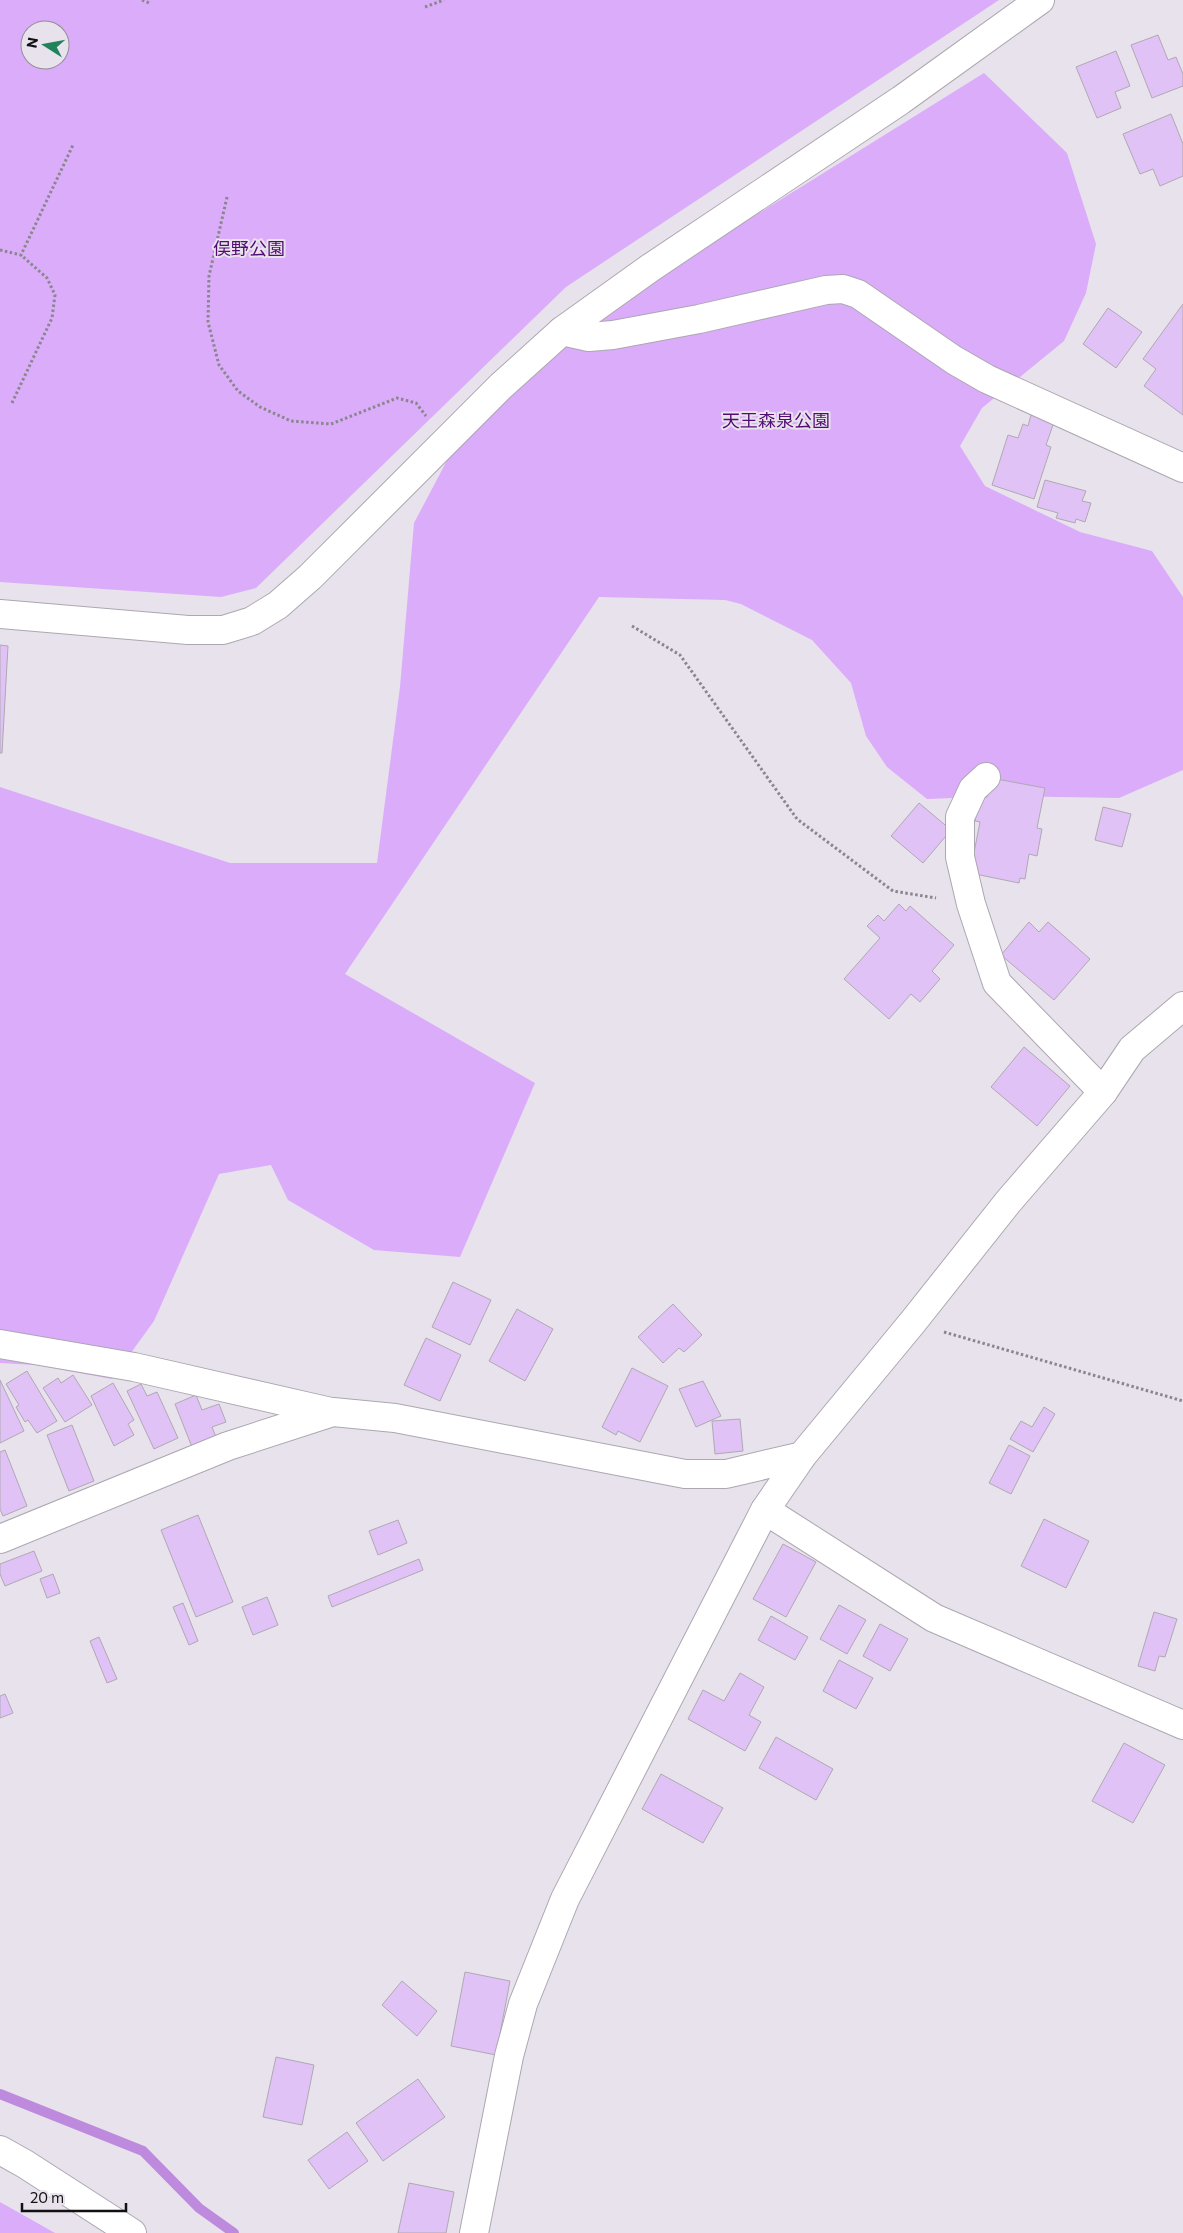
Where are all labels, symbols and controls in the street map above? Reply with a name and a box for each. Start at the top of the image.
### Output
north arrow [20,20,70,70]
text: N [22,36,41,49]
park label: 俣野公園 [213,237,285,259]
park label: 天王森泉公園 [722,409,830,431]
scale bar [22,2180,126,2212]
text: 20 m [30,2188,64,2206]

